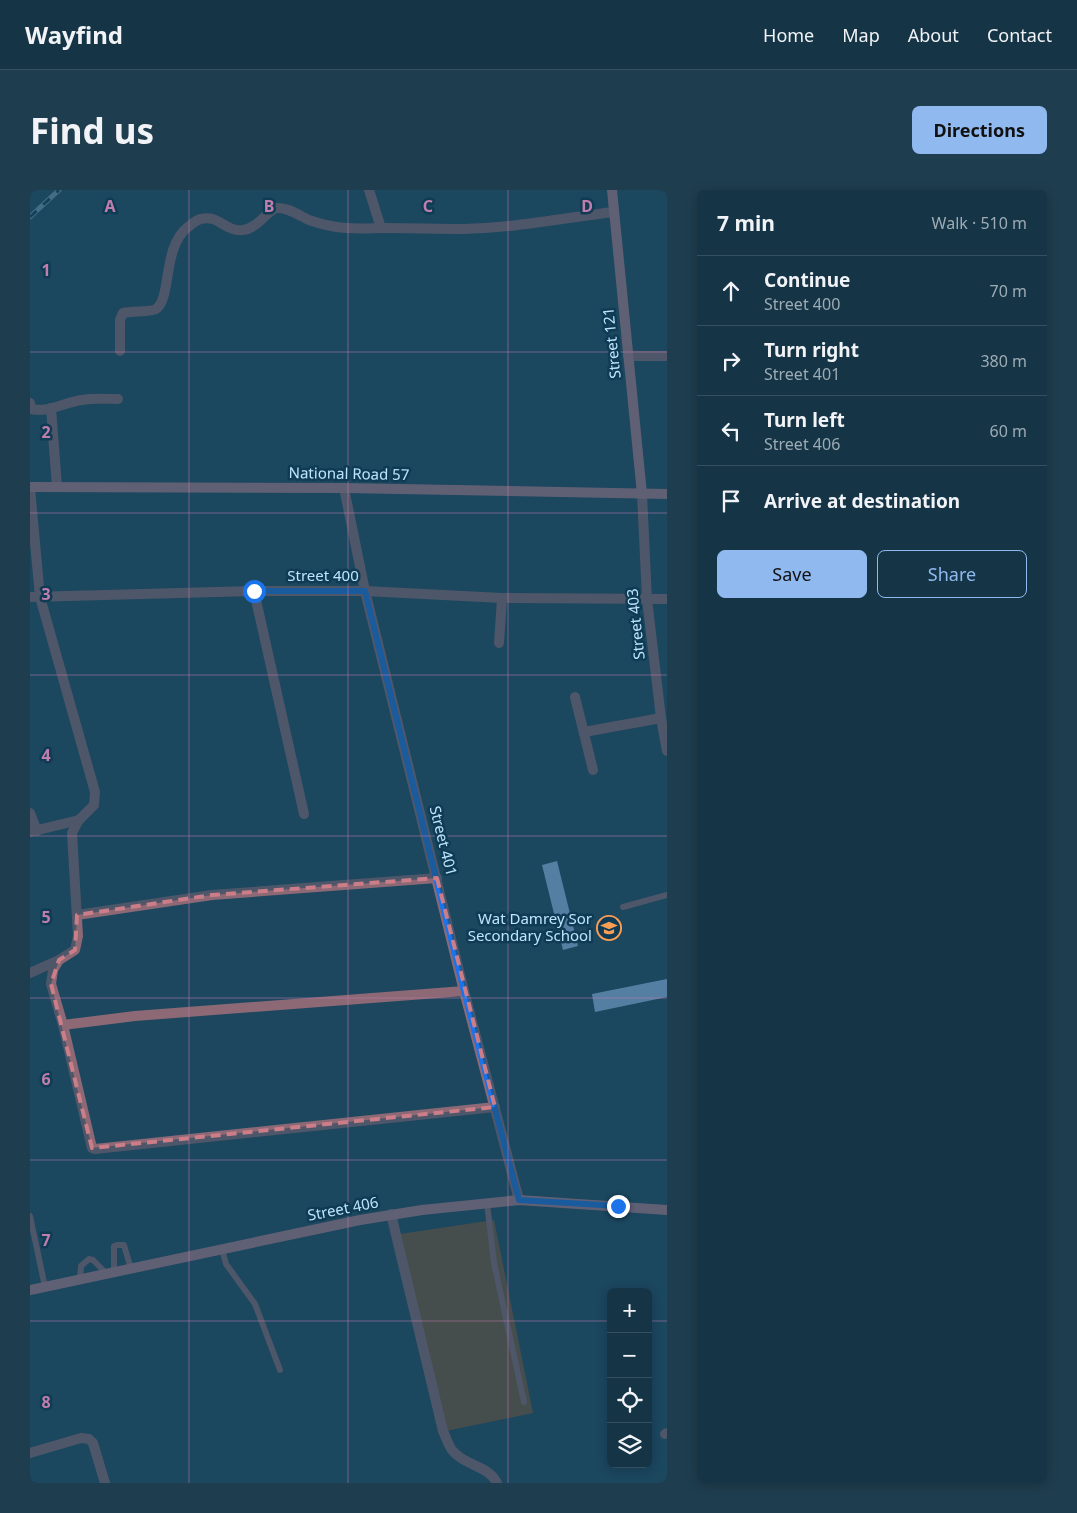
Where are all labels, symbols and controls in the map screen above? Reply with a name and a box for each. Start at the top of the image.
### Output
text: Wayfind [25,18,123,51]
text: Home [763,23,814,47]
text: Map [842,23,880,47]
text: About [908,23,959,47]
text: Contact [987,23,1052,47]
button: Directions [912,106,1047,154]
text: Find us [30,107,154,154]
text: A [104,195,116,217]
text: B [264,195,274,217]
text: C [423,195,433,217]
text: D [581,195,593,217]
text: 7 min [717,209,775,237]
text: Walk · 510 m [932,212,1027,234]
text: 1 [41,259,51,281]
text: Continue [764,267,850,293]
icon: ahead [717,277,745,305]
text: 70 m [990,280,1027,302]
text: Street 400 [764,293,840,315]
street label: Street 121 [597,306,625,380]
text: Turn right [764,337,859,363]
icon: right [717,347,745,375]
text: 380 m [980,350,1027,372]
text: Street 401 [764,363,840,385]
text: Turn left [764,407,845,433]
icon: left [717,417,745,445]
text: 60 m [990,420,1027,442]
text: 2 [41,421,51,443]
text: Street 406 [764,433,840,455]
street label: National Road 57 [288,462,410,484]
icon: arrive [717,487,745,515]
text: Arrive at destination [764,488,960,514]
button: Save [717,550,867,598]
button: Share [877,550,1027,598]
street label: Street 400 [287,565,359,585]
route start [243,580,266,603]
text: 3 [41,583,51,605]
street label: Street 403 [621,587,649,661]
text: 4 [41,744,51,766]
street label: Street 401 [426,804,462,878]
text: 5 [41,906,51,928]
place label: Wat Damrey Sor Secondary School [468,908,592,945]
school or university icon: Wat Damrey Sor Secondary School [596,915,622,941]
text: 6 [41,1068,51,1090]
street label: Street 406 [306,1191,380,1225]
route end [607,1195,630,1218]
text: 7 [41,1229,51,1251]
map controls [607,1288,652,1468]
button: + [607,1288,652,1333]
button: − [607,1333,652,1378]
button: locate [607,1378,652,1423]
text: 8 [41,1391,51,1413]
button: layers [607,1423,652,1468]

